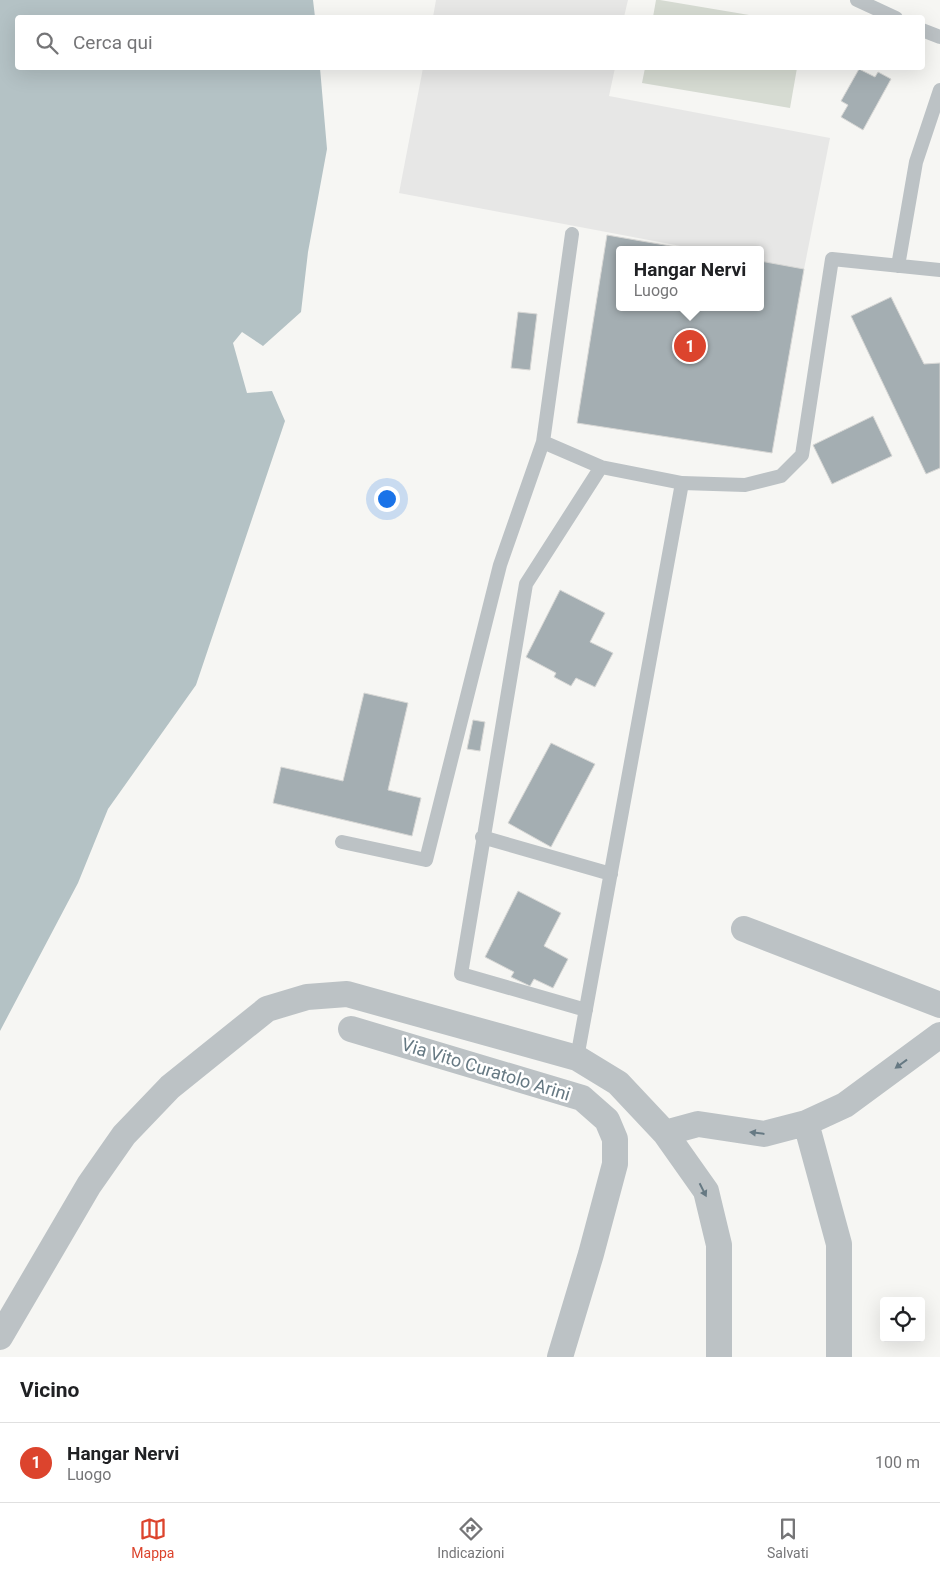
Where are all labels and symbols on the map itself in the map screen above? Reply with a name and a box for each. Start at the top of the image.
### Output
pin: 1 [674,327,706,365]
your location [374,486,400,512]
street label: Via Vito Curatolo Arini [399,1033,573,1105]
one-way arrow [894,1059,908,1069]
one-way arrow [749,1129,765,1137]
one-way arrow [699,1182,707,1197]

